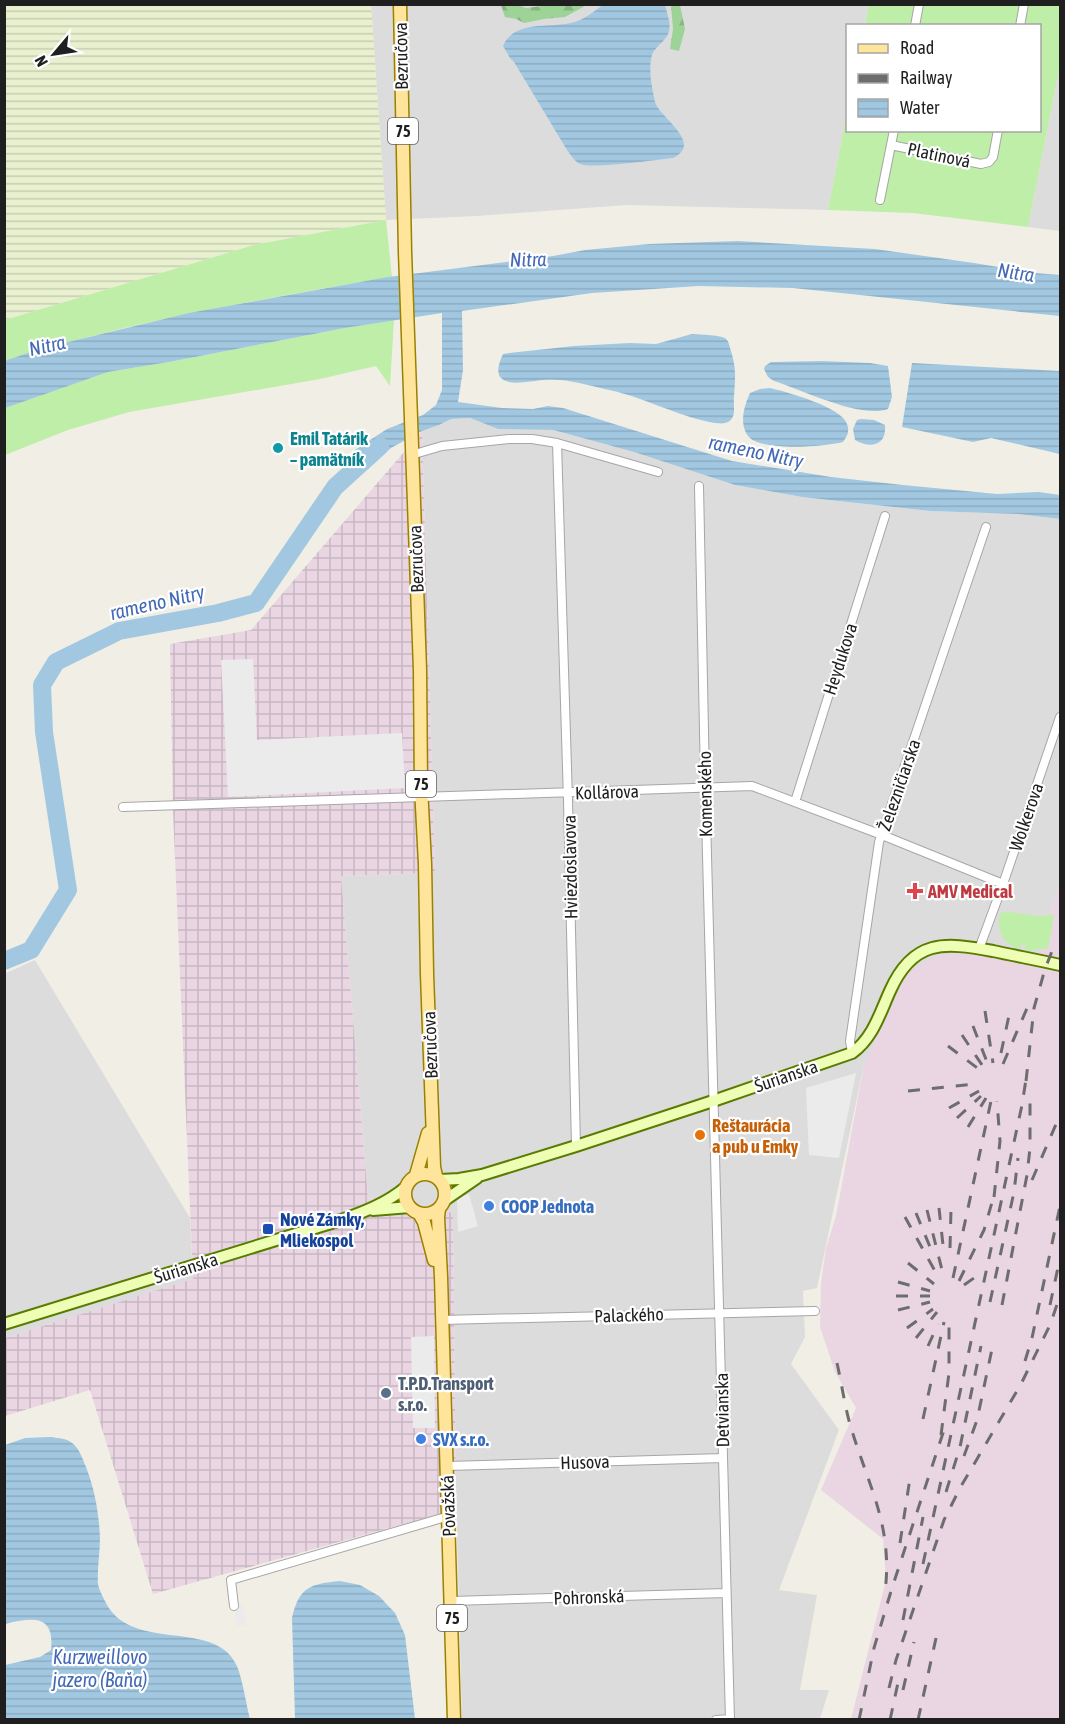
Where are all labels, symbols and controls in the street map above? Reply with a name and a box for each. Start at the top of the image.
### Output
street label: Bezručova [390,22,412,90]
north arrow [24,24,84,84]
legend [846,24,1041,132]
text: Road [900,37,934,58]
text: N [31,53,51,70]
text: Railway [900,67,952,88]
text: Water [900,97,940,118]
road number: 75 [388,118,418,144]
street label: Platinová [906,138,972,172]
water label: Nitra [509,247,547,271]
water label: Nitra [996,258,1036,286]
water label: Nitra [27,330,67,360]
place label: Emil Tatárik – pamätník [290,428,369,470]
water label: rameno Nitry [707,430,806,472]
marker: Emil Tatárik – pamätník [271,441,285,455]
street label: Bezručova [404,525,428,593]
water label: rameno Nitry [108,580,207,624]
street label: Heydukova [819,620,861,698]
street label: Železničiarska [874,736,924,834]
street label: Komenského [694,751,716,837]
road number: 75 [406,771,436,797]
street label: Kollárova [575,780,639,804]
street label: Wolkerova [1005,780,1047,854]
street label: Hviezdoslavova [559,815,581,919]
place label: AMV Medical [927,881,1013,902]
marker: AMV Medical [906,882,924,900]
street label: Bezručova [418,1011,442,1079]
street label: Šurianska [752,1055,820,1097]
place label: Reštaurácia a pub u Emky [712,1115,799,1157]
marker: Reštaurácia a pub u Emky [693,1128,707,1142]
place label: COOP Jednota [501,1196,594,1217]
marker: COOP Jednota [482,1199,496,1213]
place label: Nové Zámky, Mliekospol [280,1209,364,1251]
marker: Nové Zámky, Mliekospol [261,1222,275,1236]
street label: Šurianska [152,1248,220,1288]
street label: Palackého [594,1303,664,1327]
street label: Detvianska [711,1372,733,1448]
place label: T.P.D.Transport s.r.o. [398,1373,495,1415]
marker: T.P.D.Transport s.r.o. [379,1386,393,1400]
place label: SVX s.r.o. [433,1429,489,1450]
marker: SVX s.r.o. [414,1432,428,1446]
street label: Husova [560,1451,610,1473]
street label: Považská [436,1475,460,1537]
street label: Pohronská [553,1585,625,1609]
road number: 75 [437,1605,467,1631]
water label: Kurzweillovo jazero (Baňa) [51,1645,147,1691]

